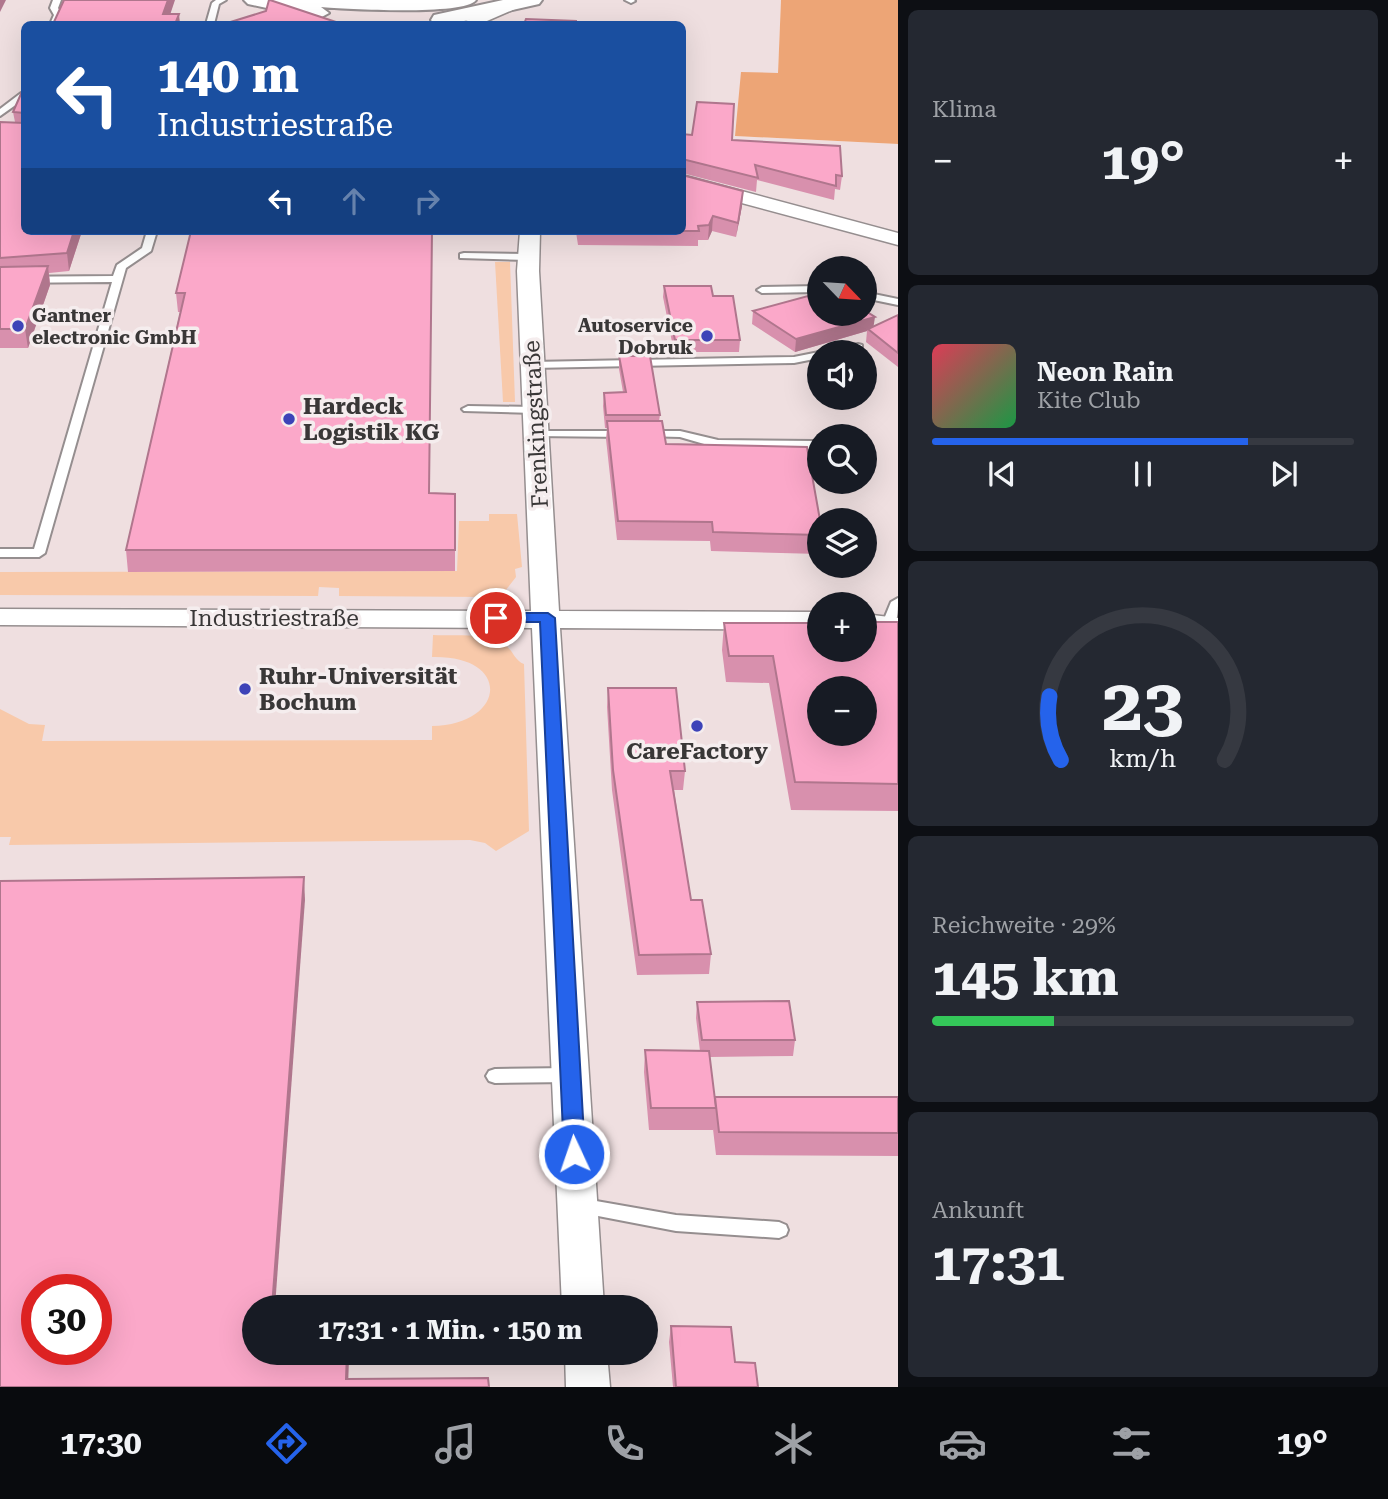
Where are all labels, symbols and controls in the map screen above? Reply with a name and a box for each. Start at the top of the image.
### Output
text: 140 m [157,47,299,104]
icon: left [42,49,133,140]
text: Klima [932,96,997,123]
text: Industriestraße [157,106,393,144]
text: 19° [1101,131,1185,192]
text: − [932,139,953,183]
text: + [1333,139,1354,183]
icon: left [262,182,300,220]
icon: ahead [335,182,373,220]
icon: right [408,182,446,220]
north arrow [807,256,877,326]
map controls [807,256,877,746]
place label: Gantner electronic GmbH [32,304,197,349]
place label: Autoservice Dobruk [578,314,693,359]
marker: Gantner electronic GmbH [10,318,26,334]
marker: Autoservice Dobruk [699,328,715,344]
street label: Frenkingstraße [518,340,554,508]
button: sound [807,340,877,410]
text: Neon Rain [1037,357,1173,387]
text: Kite Club [1037,387,1141,414]
place label: Hardeck Logistik KG [303,393,440,446]
marker: Hardeck Logistik KG [281,411,297,427]
button: search [807,424,877,494]
icon: previous [983,455,1021,493]
icon: pause [1124,455,1162,493]
icon: next [1265,455,1303,493]
button: layers [807,508,877,578]
pin [466,588,526,648]
button: + [807,592,877,662]
icon: arrive [477,599,515,637]
street label: Industriestraße [189,605,359,632]
place label: Ruhr-Universität Bochum [259,663,457,716]
text: 23 [1102,663,1184,748]
button: − [807,676,877,746]
marker: Ruhr-Universität Bochum [237,681,253,697]
marker: CareFactory [689,718,705,734]
place label: CareFactory [626,738,768,765]
text: km/h [1110,743,1176,772]
text: Reichweite · 29% [932,912,1116,939]
text: 145 km [932,947,1119,1008]
position arrow [537,1117,611,1191]
text: Ankunft [932,1197,1024,1224]
text: 17:31 [932,1232,1065,1293]
speed limit sign: 30 [21,1274,112,1365]
text: 17:31 · 1 Min. · 150 m [318,1315,582,1345]
icon: directions [262,1419,311,1468]
icon: music [431,1419,480,1468]
icon: phone [600,1419,649,1468]
icon: climate [769,1419,818,1468]
icon: car [938,1419,987,1468]
icon: filters [1107,1419,1156,1468]
text: 17:30 [60,1424,142,1462]
text: 19° [1276,1424,1328,1462]

